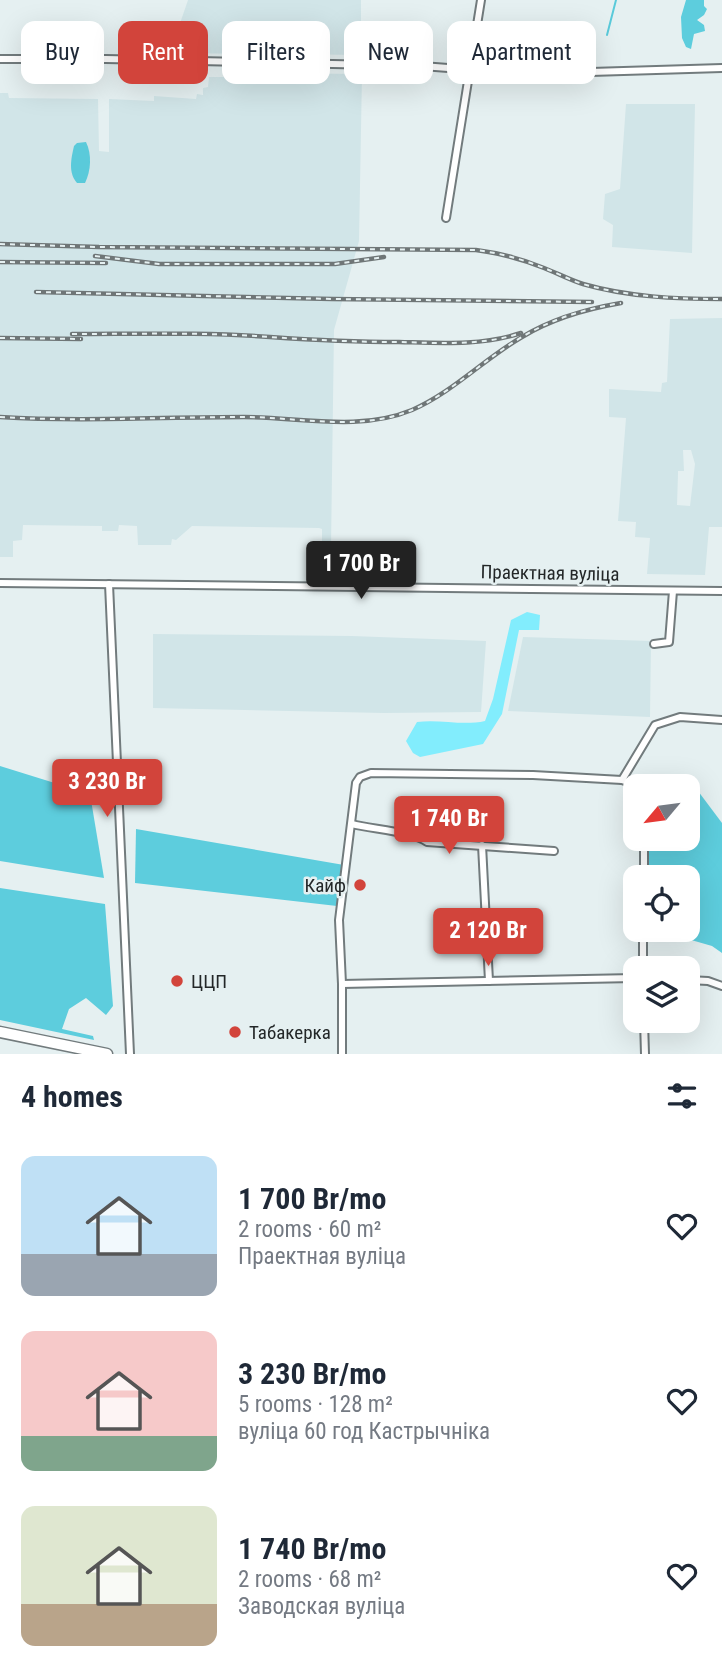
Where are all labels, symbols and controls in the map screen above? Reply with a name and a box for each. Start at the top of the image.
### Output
chip: Buy [21,21,104,84]
chip: Rent [118,21,208,84]
chip: Filters [222,21,330,84]
chip: New [344,21,433,84]
chip: Apartment [447,21,596,84]
pin: 1 700 Br [289,542,433,601]
text: 1 700 Br [322,550,400,577]
street label: Праектная вуліца [480,560,620,586]
pin: 3 230 Br [35,760,179,819]
text: 3 230 Br [68,768,146,795]
north arrow [623,774,700,850]
map controls [623,774,700,1033]
pin: 1 740 Br [377,796,521,856]
text: 1 740 Br [410,805,488,832]
button: locate [623,865,700,942]
place label: Кайф [305,874,346,897]
marker: Кайф [352,877,368,893]
pin: 2 120 Br [416,908,560,968]
text: 2 120 Br [449,917,527,944]
button: layers [623,956,700,1033]
place label: ЦЦП [191,970,227,993]
marker: ЦЦП [169,973,185,989]
place label: Табакерка [249,1021,331,1044]
marker: Табакерка [227,1024,243,1040]
icon: filters [663,1077,701,1115]
text: 4 homes [21,1079,123,1114]
text: 1 700 Br/mo [238,1181,386,1216]
icon: home [77,1184,161,1268]
icon: heart [663,1207,701,1245]
text: 2 rooms · 60 m² [238,1216,381,1243]
text: Праектная вуліца [238,1243,406,1270]
text: 3 230 Br/mo [238,1356,386,1391]
icon: home [77,1359,161,1443]
icon: heart [663,1382,701,1420]
text: 5 rooms · 128 m² [238,1391,393,1418]
text: вуліца 60 год Кастрычніка [238,1418,490,1445]
text: 1 740 Br/mo [238,1531,386,1566]
icon: home [77,1534,161,1618]
icon: heart [663,1557,701,1595]
text: 2 rooms · 68 m² [238,1566,381,1593]
text: Заводская вуліца [238,1593,405,1620]

